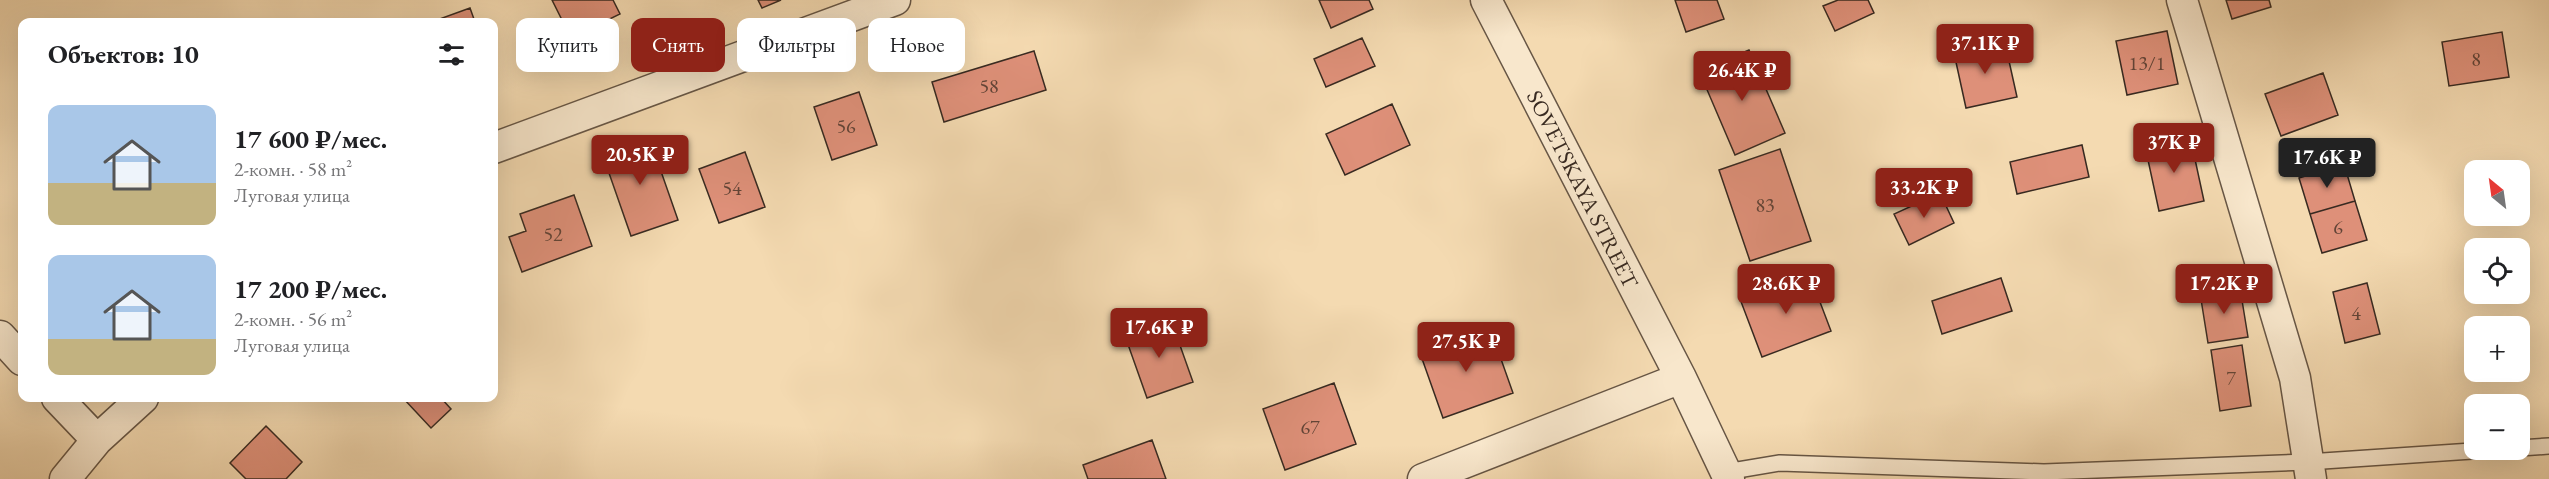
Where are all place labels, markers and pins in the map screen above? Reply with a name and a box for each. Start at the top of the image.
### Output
pin: 37.1K ₽ [1930,24,2040,75]
pin: 26.4K ₽ [1687,51,1797,102]
pin: 37K ₽ [2132,123,2216,174]
pin: 20.5K ₽ [585,135,695,186]
pin: 17.6K ₽ [2272,138,2382,189]
pin: 33.2K ₽ [1869,168,1979,219]
pin: 28.6K ₽ [1731,264,1841,315]
pin: 17.2K ₽ [2169,264,2279,315]
pin: 17.6K ₽ [1104,308,1214,359]
pin: 27.5K ₽ [1411,322,1521,373]

